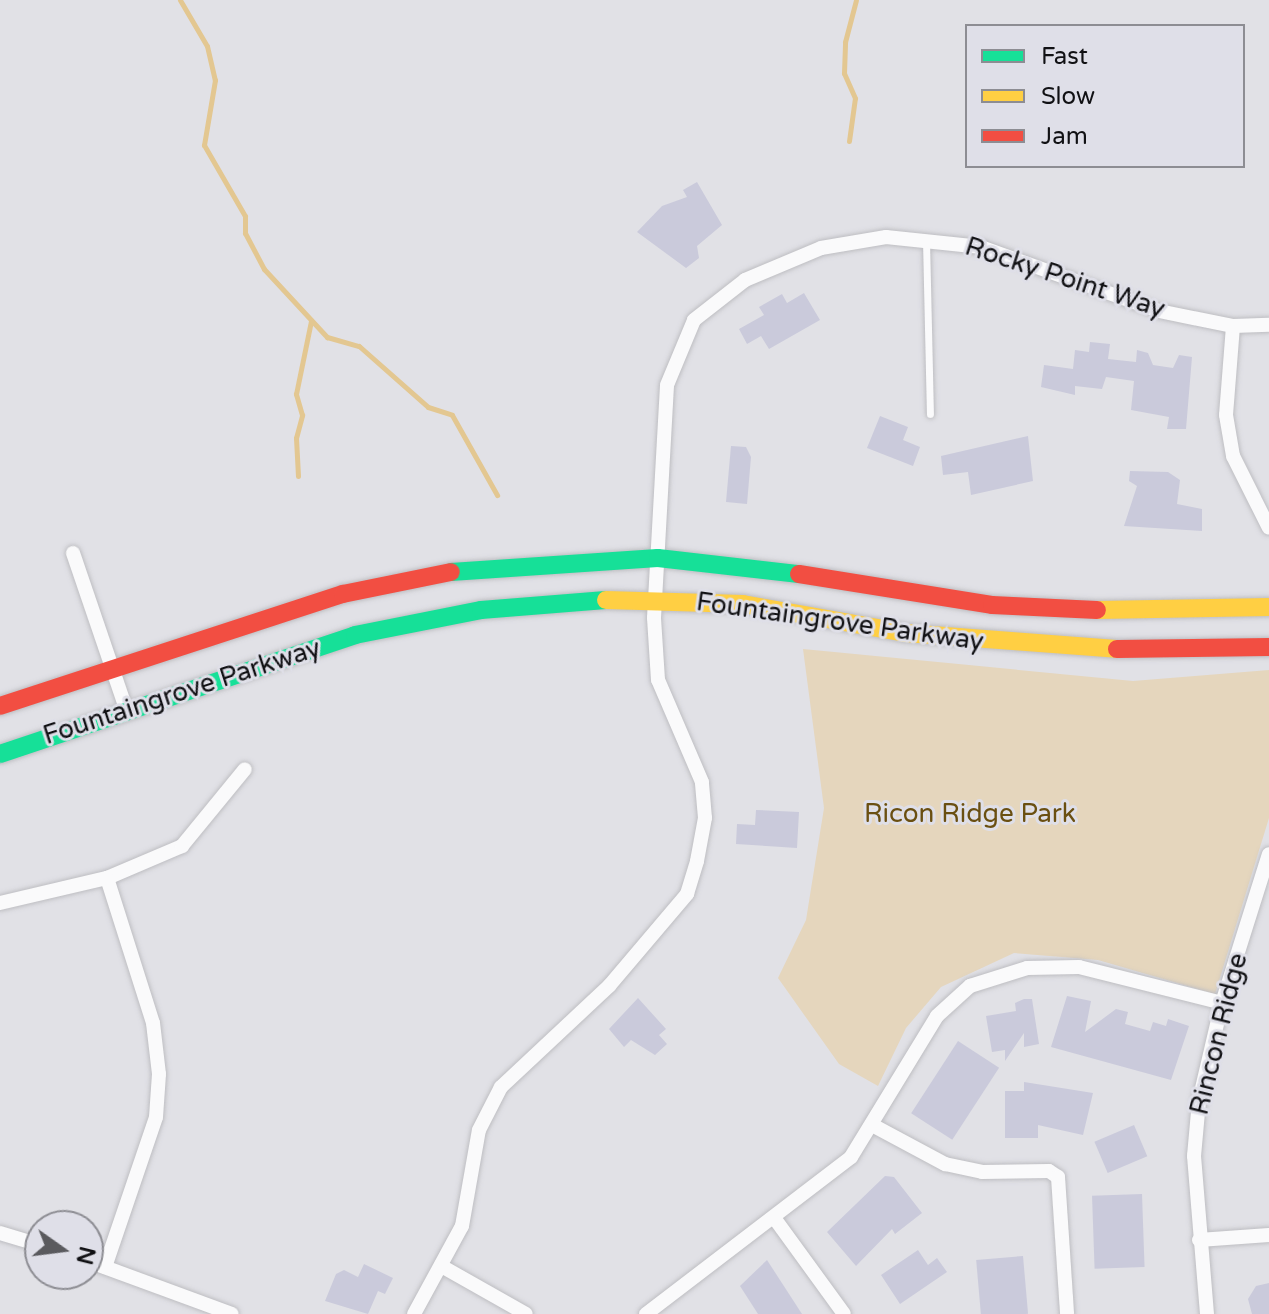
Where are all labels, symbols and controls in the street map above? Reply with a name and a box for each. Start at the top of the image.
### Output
legend [965,24,1245,168]
text: Fast [1041,42,1088,71]
text: Slow [1041,82,1095,111]
text: Jam [1041,122,1088,151]
street label: Rocky Point Way [961,231,1169,325]
street label: Fountaingrove Parkway [694,586,986,658]
street label: Fountaingrove Parkway [39,632,325,752]
park label: Ricon Ridge Park [864,798,1076,830]
street label: Rincon Ridge [1184,950,1254,1118]
north arrow [24,1210,104,1290]
text: N [71,1244,100,1267]

